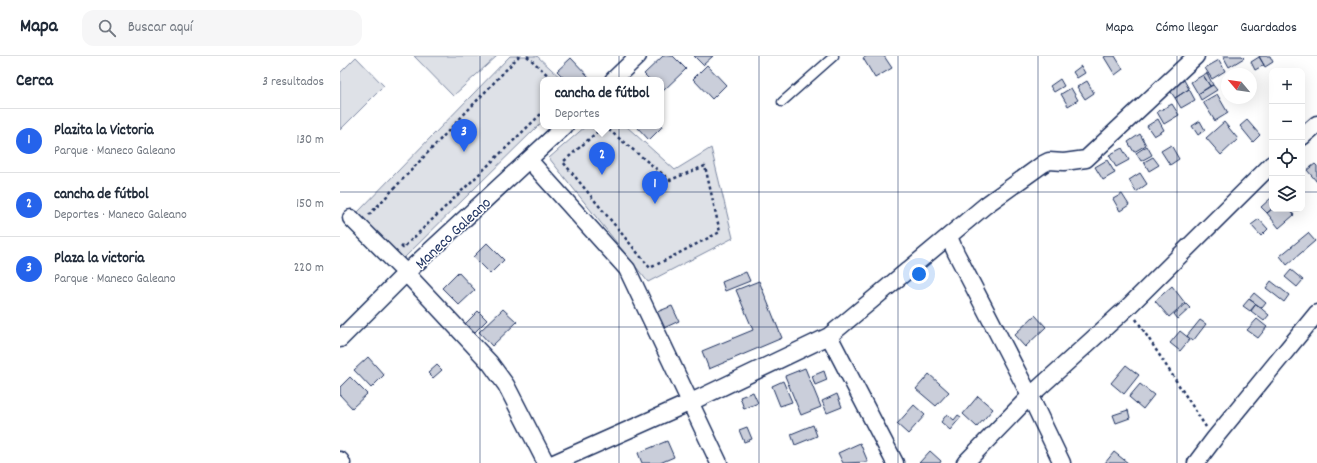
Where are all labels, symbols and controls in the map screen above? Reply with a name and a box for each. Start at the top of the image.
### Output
search box [82,10,362,46]
text: Mapa [20,14,58,41]
icon: search [96,17,118,39]
text: Buscar aquí [128,17,193,39]
text: Mapa [1106,18,1133,38]
text: Cómo llegar [1155,18,1218,38]
text: Guardados [1240,18,1297,38]
north arrow [1221,68,1257,104]
map controls [1269,68,1305,212]
button: + [1269,68,1305,104]
text: Cerca [16,70,53,94]
text: 3 resultados [262,73,324,92]
popup [540,77,664,129]
text: cancha de fútbol [555,83,649,105]
button: − [1269,104,1305,140]
text: Deportes [555,105,600,124]
pin: 3 [451,119,477,152]
text: Plazita la Victoria [54,120,153,142]
text: 1 [28,131,30,150]
text: 130 m [296,131,324,150]
button: locate [1269,140,1305,176]
text: Parque · Maneco Galeano [54,142,176,161]
pin: 2 [589,142,615,175]
pin: 1 [642,171,668,204]
button: layers [1269,176,1305,212]
text: cancha de fútbol [54,184,148,206]
street label: Maneco Galeano [410,192,497,275]
text: 2 [26,195,32,214]
text: 150 m [296,195,324,214]
text: Deportes · Maneco Galeano [54,206,187,225]
text: Plaza la victoria [54,248,144,270]
text: 3 [26,259,32,278]
text: 220 m [294,259,324,278]
your location [909,264,929,284]
text: Parque · Maneco Galeano [54,270,176,289]

